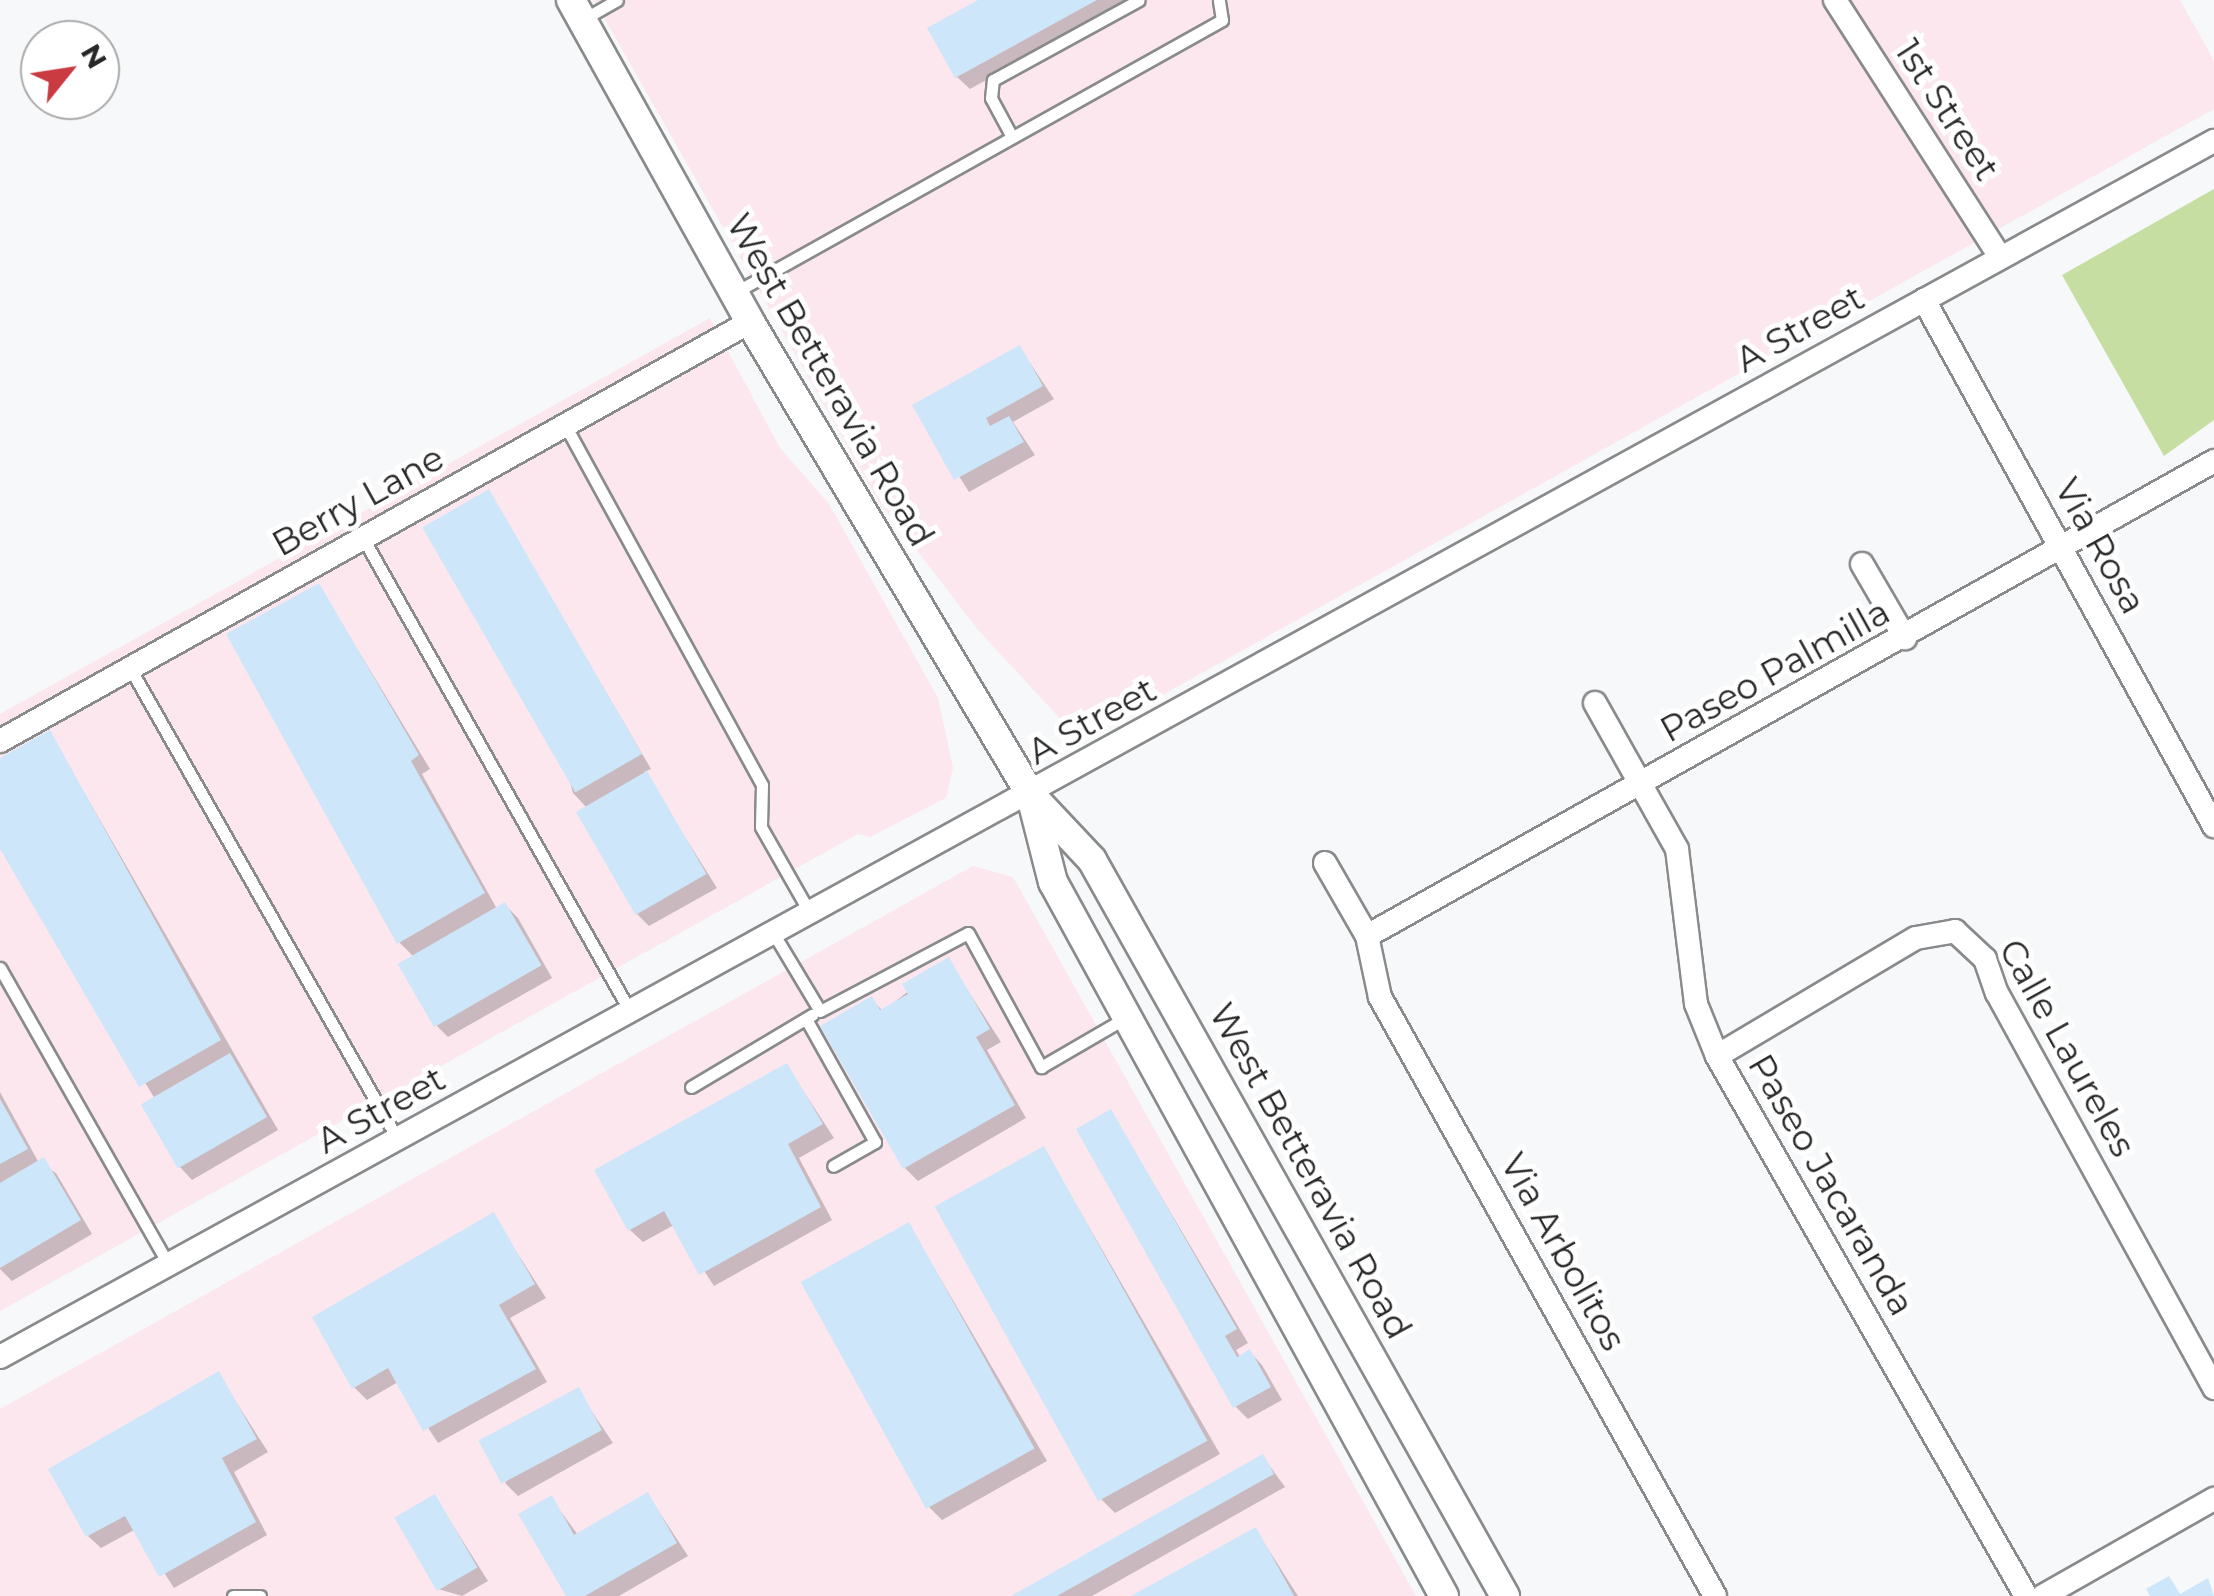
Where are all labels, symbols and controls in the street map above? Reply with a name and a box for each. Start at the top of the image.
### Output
north arrow [20,20,120,120]
street label: 1st Street [1886,32,2008,188]
text: N [74,38,115,74]
street label: West Betteravia Road [718,206,942,554]
street label: A Street [1729,277,1871,381]
street label: Berry Lane [265,437,451,565]
street label: Via Rosa [2046,471,2154,621]
street label: Paseo Palmilla [1653,591,1897,751]
street label: A Street [1021,669,1163,773]
street label: Calle Laureles [1990,932,2144,1164]
street label: West Betteravia Road [1200,996,1420,1346]
street label: Paseo Jacaranda [1739,1047,1923,1323]
street label: A Street [310,1058,452,1162]
street label: Via Arbolitos [1492,1146,1634,1358]

